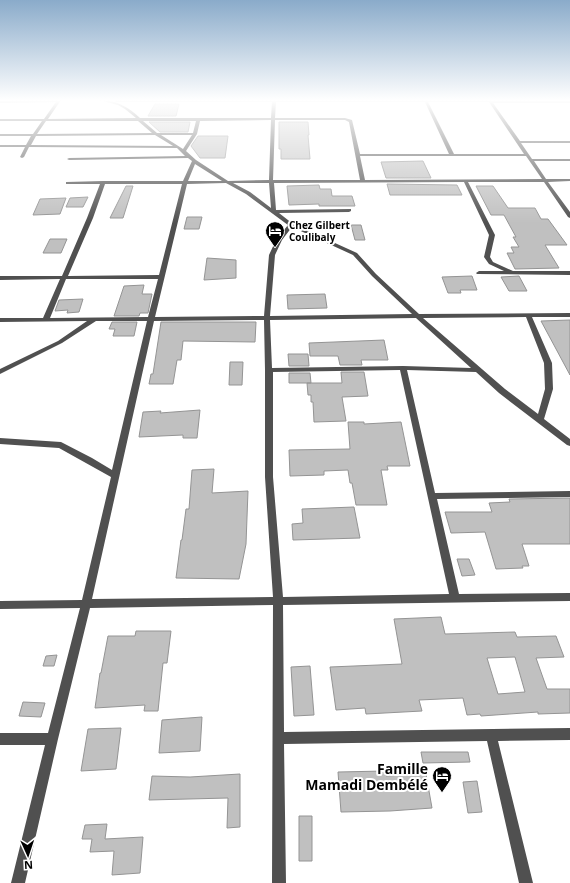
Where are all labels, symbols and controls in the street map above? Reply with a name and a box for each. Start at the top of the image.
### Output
place label: Chez Gilbert Coulibaly [289,218,350,244]
hotel icon: Chez Gilbert Coulibaly [264,220,286,248]
place label: Famille Mamadi Dembélé [305,759,428,794]
hotel icon: Famille Mamadi Dembélé [431,765,453,793]
north arrow [8,835,48,875]
text: N [24,858,33,873]

